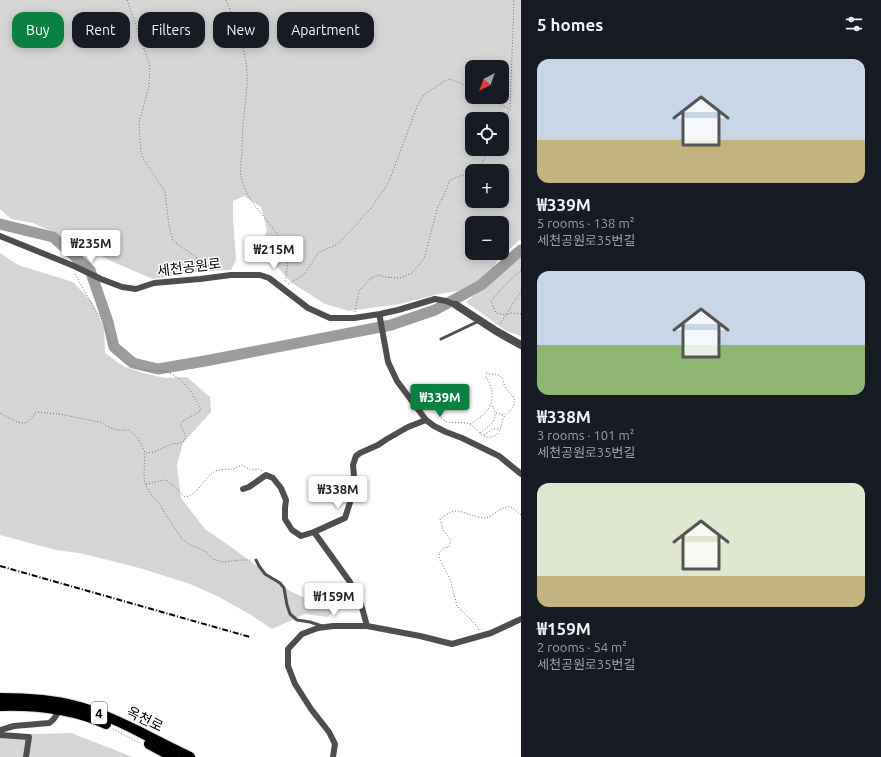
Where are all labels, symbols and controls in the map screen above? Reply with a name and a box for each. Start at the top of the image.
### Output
chip: Buy [12,12,64,48]
chip: Rent [72,12,130,48]
chip: Filters [138,12,205,48]
chip: New [213,12,269,48]
chip: Apartment [277,12,374,48]
icon: filters [843,13,865,35]
text: 5 homes [537,15,603,34]
north arrow [465,60,509,104]
map controls [465,60,509,260]
icon: home [665,85,737,157]
button: locate [465,112,509,156]
button: + [465,164,509,208]
text: ₩339M [537,195,591,214]
button: − [465,216,509,260]
text: 5 rooms · 138 m² [537,216,634,230]
pin: ₩235M [63,230,119,264]
text: 세천공원로35번길 [537,233,635,247]
text: ₩235M [70,236,112,250]
pin: ₩215M [246,236,302,270]
text: ₩215M [253,242,295,256]
street label: 세천공원로 [156,255,222,279]
icon: home [665,297,737,369]
pin: ₩339M [412,384,468,418]
text: ₩339M [419,390,461,404]
text: ₩338M [537,407,591,426]
text: 3 rooms · 101 m² [537,428,634,442]
text: 세천공원로35번길 [537,445,635,459]
pin: ₩338M [310,476,366,510]
text: ₩338M [317,482,359,496]
icon: home [665,509,737,581]
pin: ₩159M [306,583,362,617]
text: ₩159M [313,589,355,603]
text: ₩159M [537,619,591,638]
text: 2 rooms · 54 m² [537,640,627,654]
text: 세천공원로35번길 [537,657,635,671]
road number: 4 [91,702,107,724]
street label: 옥천로 [124,703,166,735]

